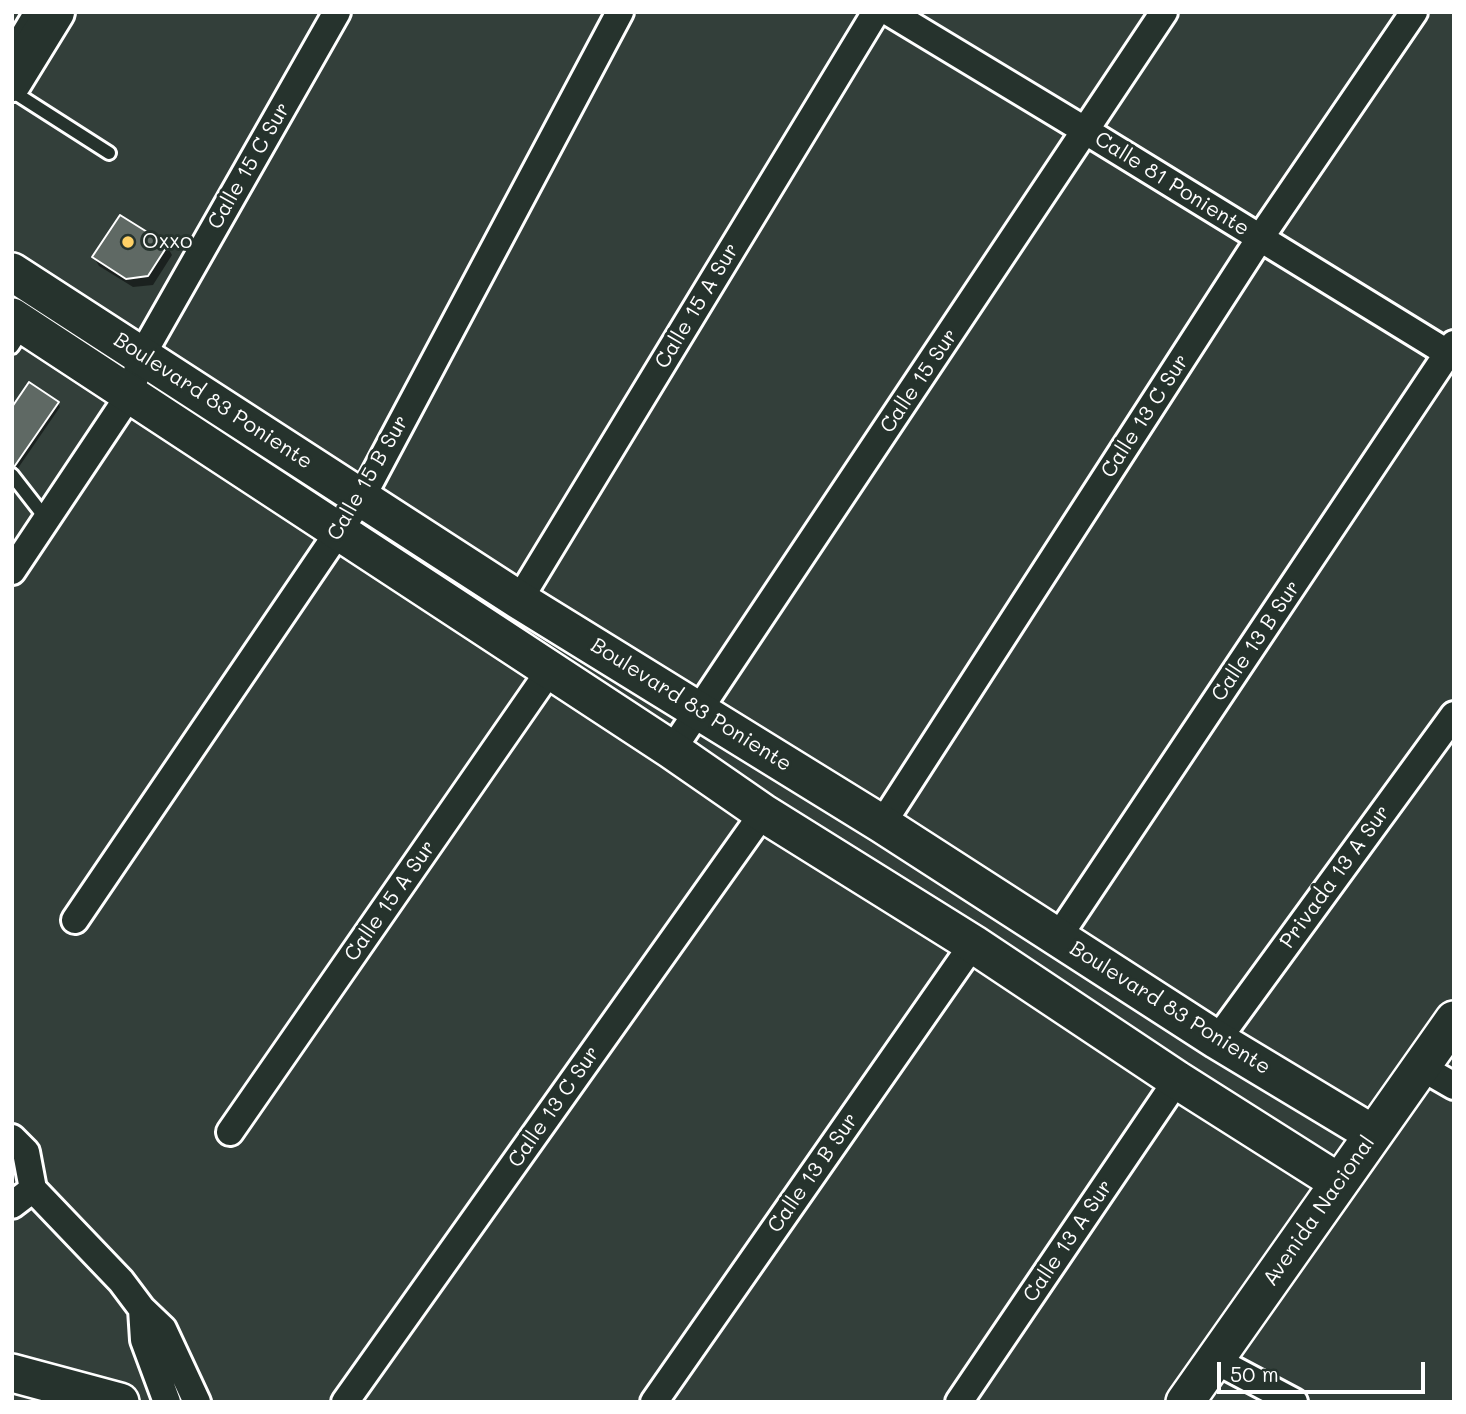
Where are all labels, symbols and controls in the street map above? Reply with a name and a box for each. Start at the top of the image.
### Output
street label: Calle 15 C Sur [203,98,295,234]
street label: Calle 81 Poniente [1090,126,1254,242]
place label: Oxxo [142,229,192,255]
marker: Oxxo [120,234,136,250]
street label: Calle 15 A Sur [650,239,744,373]
street label: Calle 15 Sur [875,324,963,438]
street label: Boulevard 83 Poniente [109,327,317,475]
street label: Calle 13 C Sur [1096,349,1194,483]
street label: Calle 15 B Sur [322,411,414,545]
street label: Calle 13 B Sur [1206,576,1306,706]
street label: Boulevard 83 Poniente [586,633,796,777]
street label: Privada 13 A Sur [1275,801,1395,953]
street label: Calle 15 A Sur [339,836,441,966]
street label: Boulevard 83 Poniente [1065,936,1275,1080]
street label: Calle 13 C Sur [503,1041,605,1173]
street label: Calle 13 B Sur [762,1108,864,1238]
street label: Avenida Nacional [1258,1131,1380,1291]
street label: Calle 13 A Sur [1018,1175,1118,1307]
scale bar [1221,1348,1429,1392]
text: 50 m [1230,1360,1279,1387]

